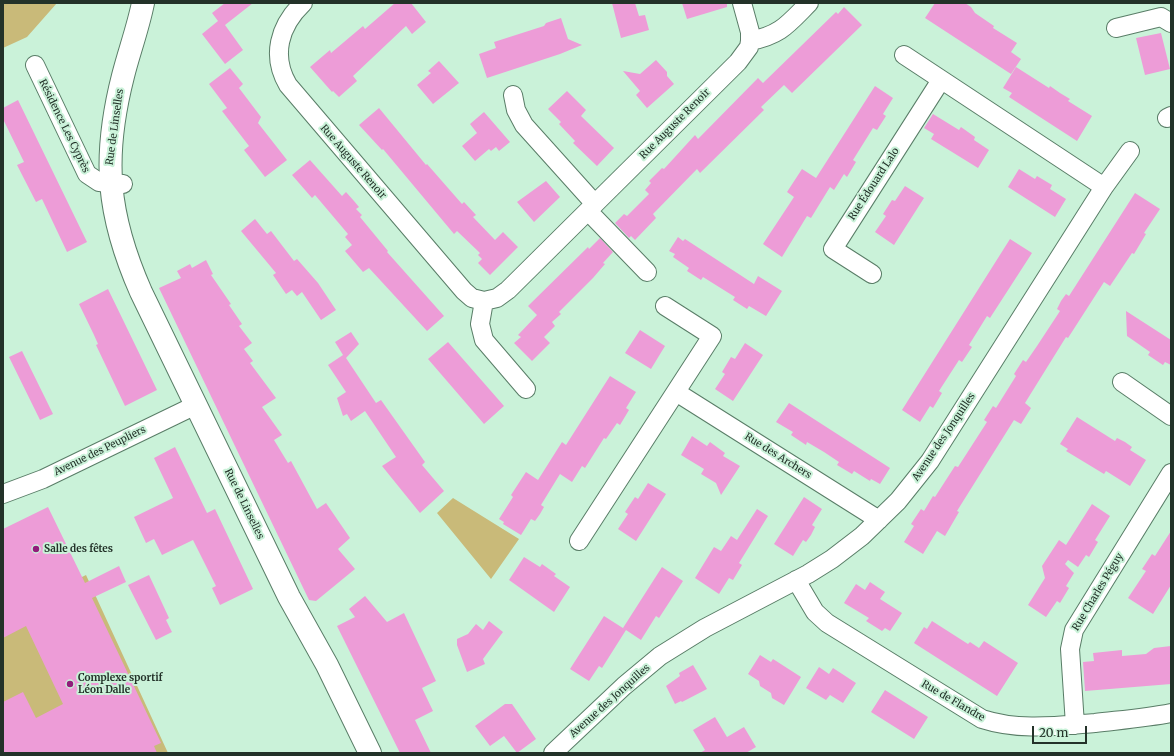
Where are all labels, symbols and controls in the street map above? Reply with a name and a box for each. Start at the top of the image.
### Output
street label: Résidence Les Cyprès [36,77,92,175]
street label: Rue Auguste Renoir [637,86,713,162]
street label: Rue de Linselles [104,88,126,166]
street label: Rue Auguste Renoir [318,122,388,202]
street label: Rue Édouard Lalo [846,145,902,223]
street label: Avenue des Jonquilles [910,391,978,483]
street label: Avenue des Peupliers [52,424,148,478]
street label: Rue des Archers [742,431,814,481]
street label: Rue de Linselles [222,467,266,541]
place label: Salle des fêtes [44,543,113,555]
marker: Salle des fêtes [31,544,41,554]
street label: Rue Charles Péguy [1070,551,1126,633]
street label: Avenue des Jonquilles [567,662,653,740]
place label: Complexe sportif Léon Dalle [78,672,163,696]
street label: Rue de Flandre [919,678,987,724]
marker: Complexe sportif Léon Dalle [65,679,75,689]
scale bar [1034,718,1089,744]
text: 20 m [1039,725,1068,740]

